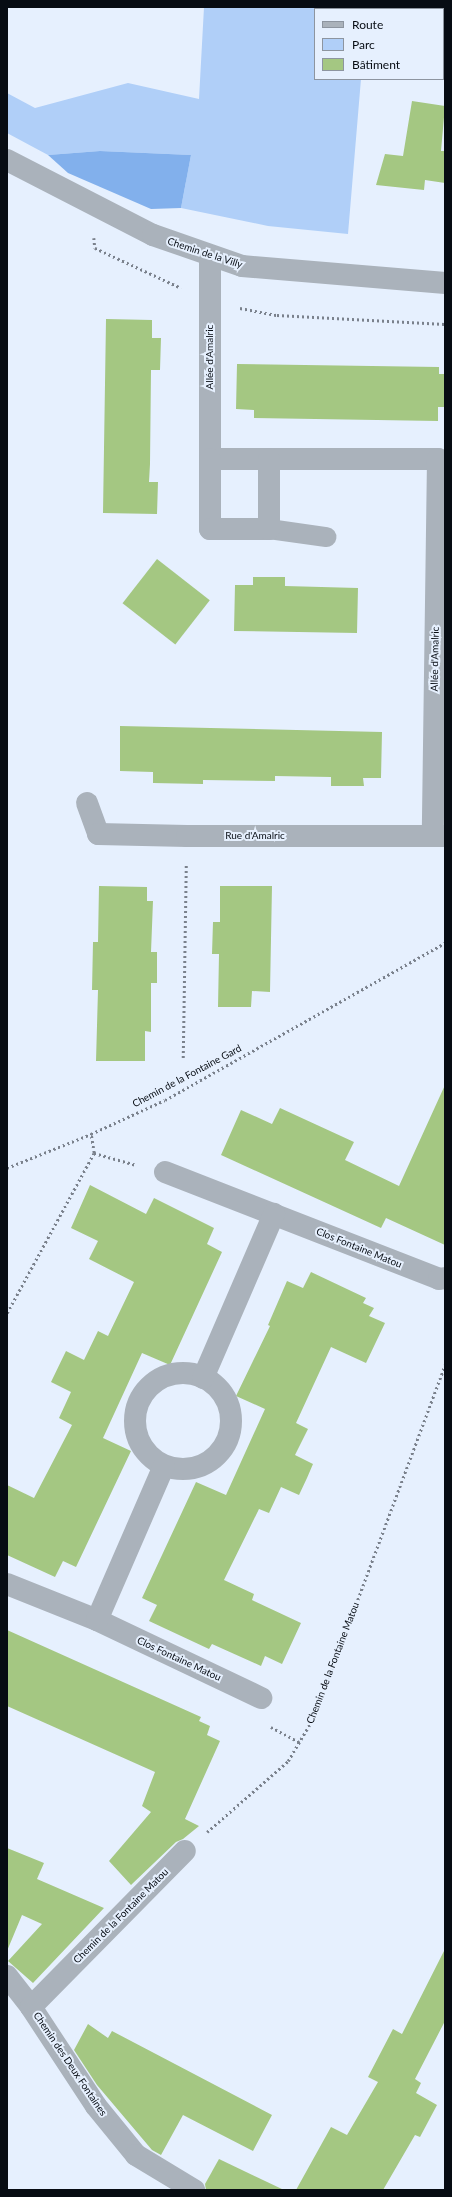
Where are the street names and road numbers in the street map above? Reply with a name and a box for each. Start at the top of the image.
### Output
street label: Chemin de la Villy [166,235,244,271]
street label: Allée d'Amalric [204,325,216,389]
street label: Allée d'Amalric [428,627,442,691]
street label: Rue d'Amalric [225,830,285,842]
street label: Chemin de la Fontaine Gard [130,1042,244,1110]
street label: Clos Fontaine Matou [314,1225,404,1271]
street label: Chemin de la Fontaine Matou [304,1601,362,1725]
street label: Clos Fontaine Matou [135,1634,223,1684]
street label: Chemin de la Fontaine Matou [71,1866,171,1966]
street label: Chemin des Deux Fontaines [31,2010,109,2118]

